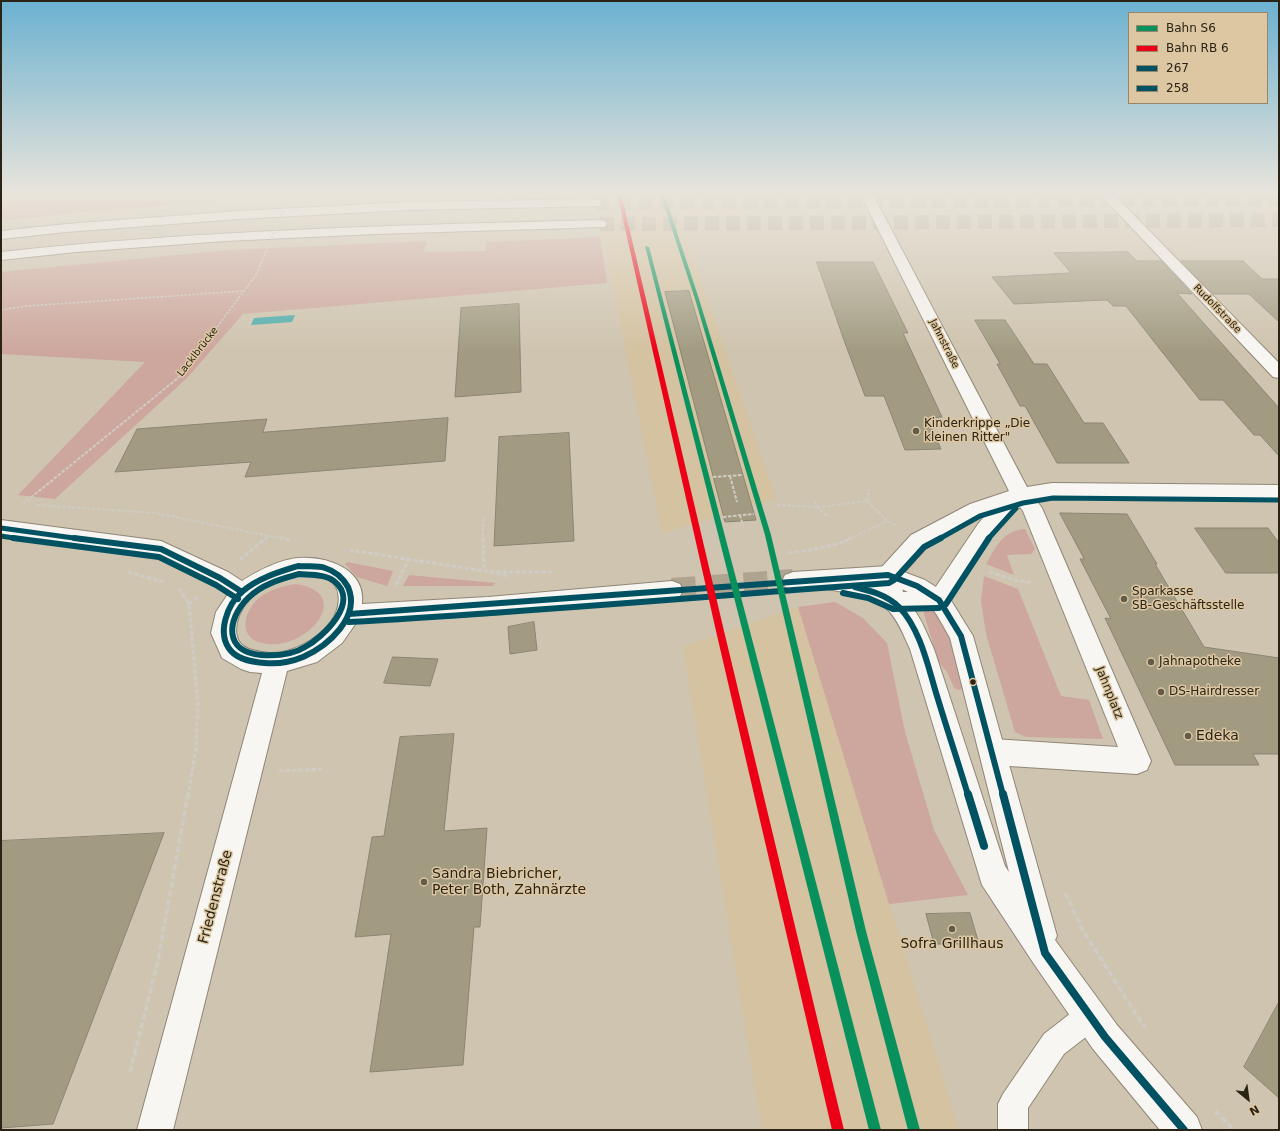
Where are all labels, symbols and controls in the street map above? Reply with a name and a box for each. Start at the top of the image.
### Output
legend [1128,12,1268,104]
text: Bahn S6 [1166,21,1216,35]
text: Bahn RB 6 [1166,41,1229,55]
text: 267 [1166,61,1189,75]
text: 258 [1166,81,1189,95]
street label: Rudolfstraße [1191,282,1243,336]
street label: Jahnstraße [926,317,962,371]
street label: Lacklbrücke [175,325,221,379]
place label: Kinderkrippe „Die kleinen Ritter" [924,417,1030,445]
marker: Kinderkrippe „Die kleinen Ritter" [911,426,921,436]
place label: Sparkasse SB-Geschäftsstelle [1132,585,1244,613]
marker: Sparkasse SB-Geschäftsstelle [1119,594,1129,604]
place label: Jahnapotheke [1159,655,1241,669]
marker: Jahnapotheke [1146,657,1156,667]
street label: Jahnplatz [1092,665,1126,721]
unlabelled marker [968,677,978,687]
place label: DS-Hairdresser [1169,685,1259,699]
marker: DS-Hairdresser [1156,687,1166,697]
place label: Edeka [1196,728,1239,744]
marker: Edeka [1183,731,1193,741]
street label: Friedenstraße [195,848,237,946]
place label: Sandra Biebricher, Peter Both, Zahnärzte [432,866,586,898]
marker: Sandra Biebricher, Peter Both, Zahnärzte [419,877,429,887]
marker: Sofra Grillhaus [947,924,957,934]
place label: Sofra Grillhaus [900,936,1004,952]
north arrow [1228,1079,1268,1119]
text: N [1247,1102,1261,1118]

